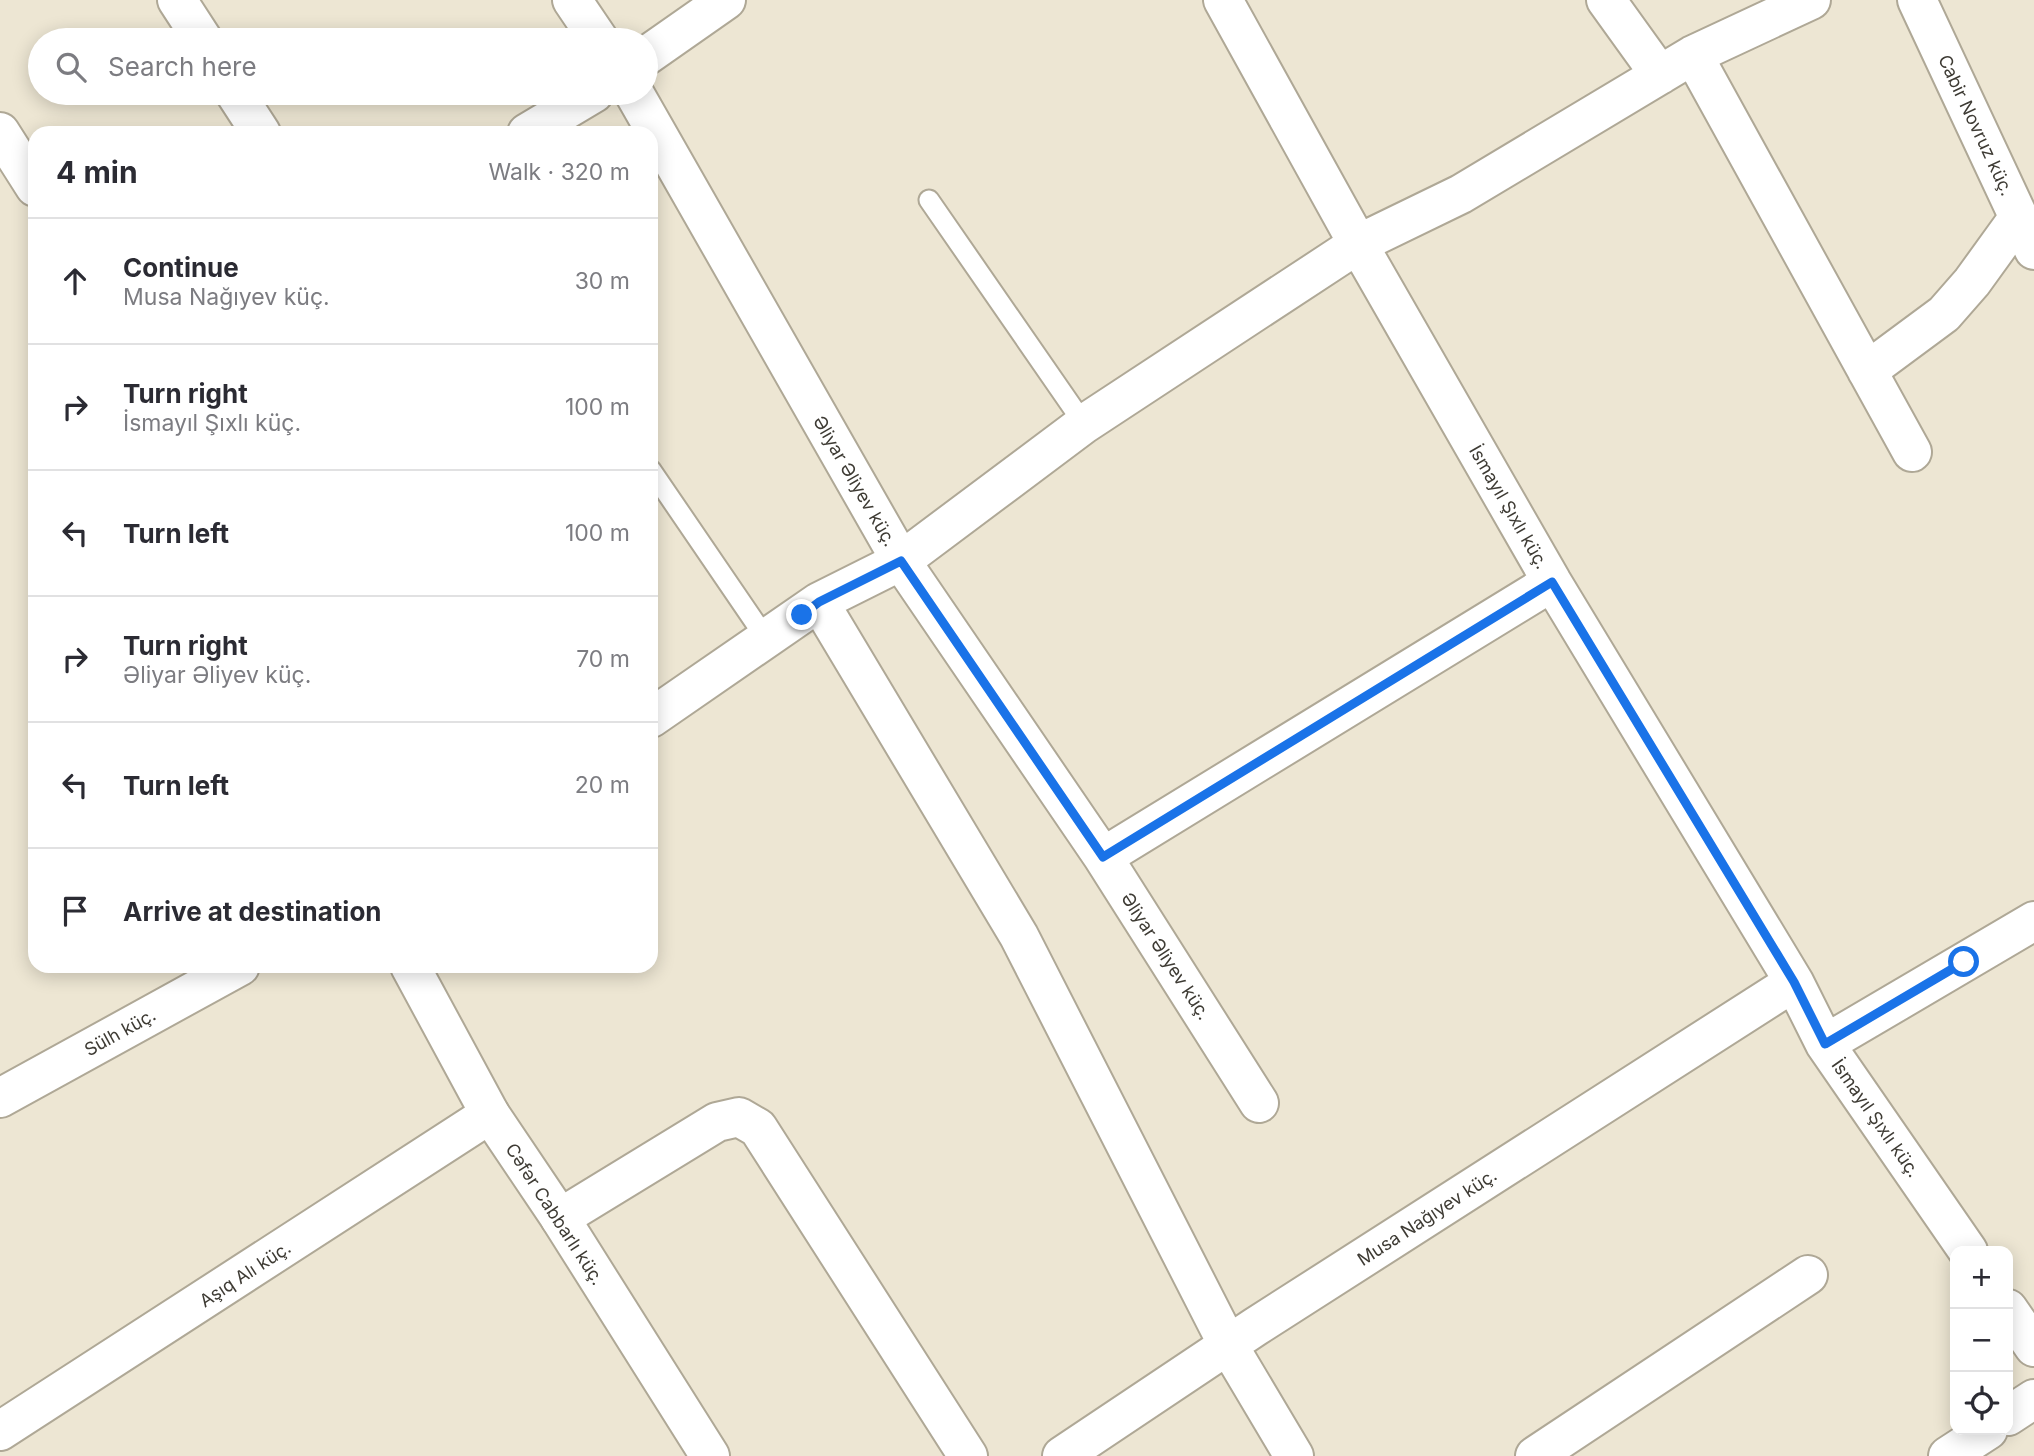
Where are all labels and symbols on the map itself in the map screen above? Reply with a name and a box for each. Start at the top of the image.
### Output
street label: Cabir Novruz küç. [1934,51,2018,199]
street label: Əliyar Əliyev küç. [809,412,901,550]
street label: İsmayıl Şıxlı küç. [1465,441,1554,573]
route end [786,599,817,630]
street label: Əliyar Əliyev küç. [1117,888,1215,1024]
route start [1948,946,1979,977]
street label: Sülh küç. [81,1004,159,1060]
street label: İsmayıl Şıxlı küç. [1827,1054,1925,1181]
street label: Cəfər Cabbarlı küç. [501,1139,609,1289]
street label: Musa Nağıyev küç. [1353,1164,1501,1270]
street label: Aşıq Alı küç. [195,1237,295,1311]

